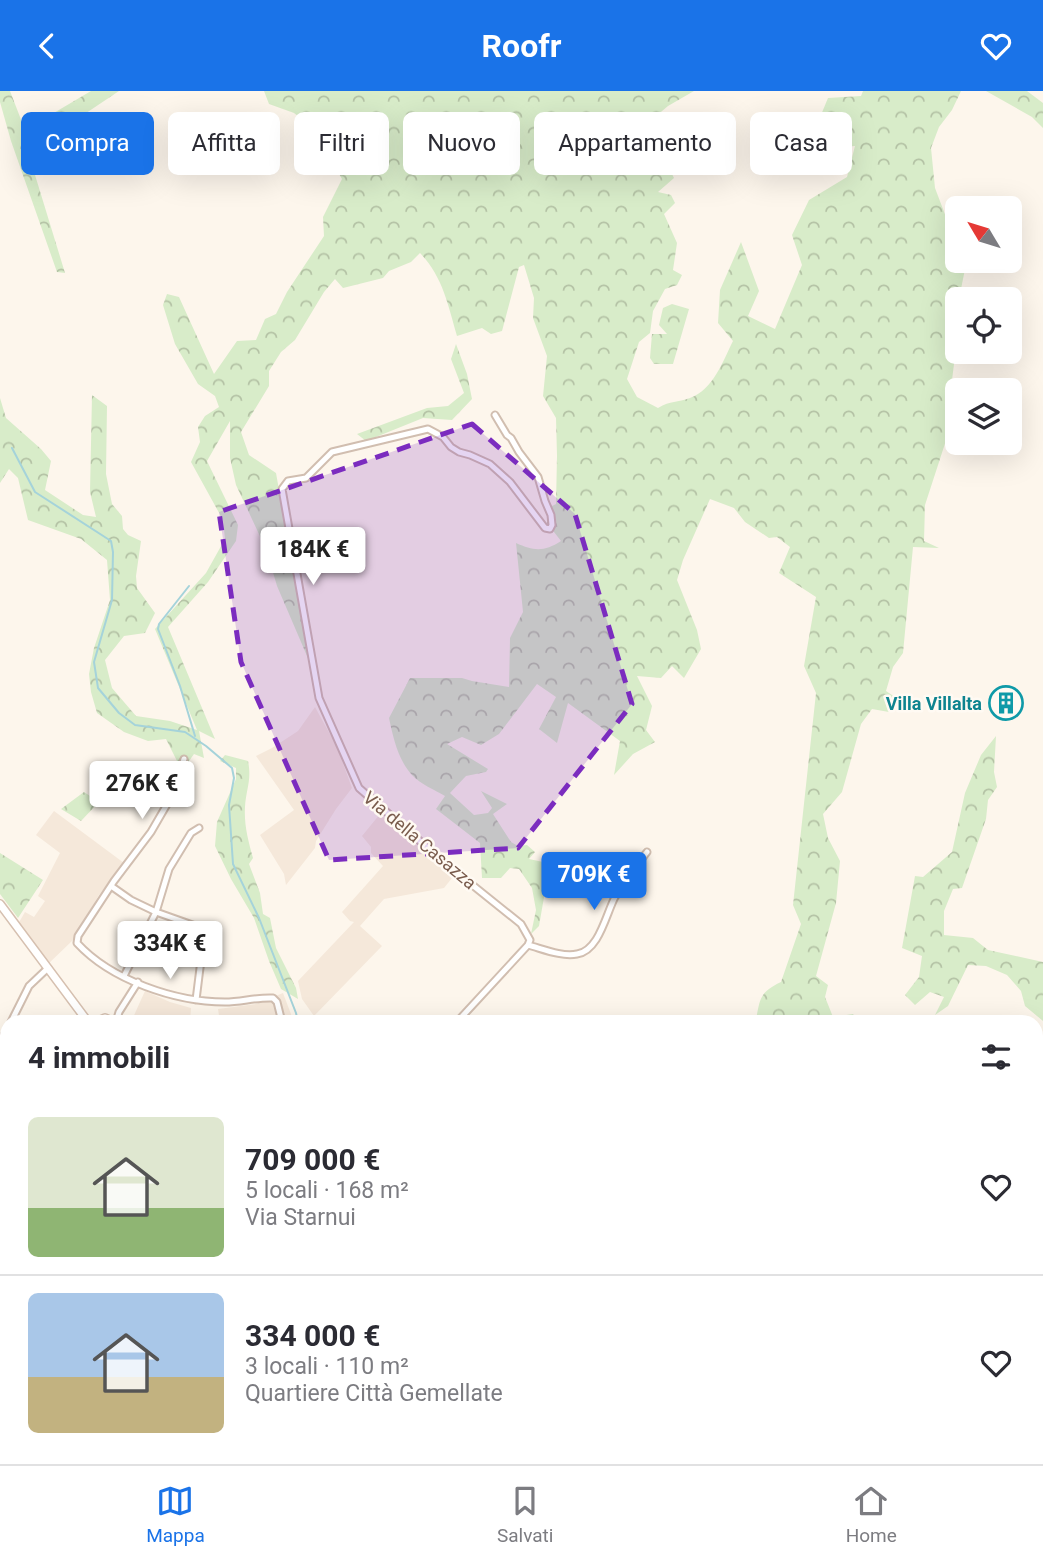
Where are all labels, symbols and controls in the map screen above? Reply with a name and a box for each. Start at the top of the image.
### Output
icon: back [28,27,66,65]
text: Roofr [482,27,561,65]
icon: heart [977,27,1015,65]
chip: Compra [21,112,154,175]
chip: Affitta [168,112,280,175]
chip: Filtri [294,112,389,175]
chip: Nuovo [403,112,520,175]
chip: Appartamento [534,112,736,175]
chip: Casa [750,112,852,175]
north arrow [945,196,1022,273]
map controls [945,196,1022,455]
button: locate [945,287,1022,364]
button: layers [945,378,1022,455]
pin: 184K € [256,527,370,587]
text: 184K € [276,536,350,563]
building icon: Villa Villalta [987,684,1025,722]
place label: Villa Villalta [886,693,982,714]
pin: 276K € [85,761,199,821]
text: 276K € [105,770,179,797]
street label: Via della Casazza [359,787,481,893]
pin: 709K € [537,853,651,912]
text: 709K € [557,861,631,888]
pin: 334K € [113,921,227,981]
text: 334K € [133,930,207,957]
icon: filters [977,1038,1015,1076]
text: 4 immobili [28,1040,170,1075]
text: 709 000 € [245,1142,380,1177]
icon: home [84,1145,168,1229]
icon: heart [977,1168,1015,1206]
text: 5 locali · 168 m² [245,1177,409,1204]
text: Via Starnui [245,1204,356,1231]
text: 334 000 € [245,1318,380,1353]
icon: home [84,1321,168,1405]
icon: heart [977,1344,1015,1382]
text: 3 locali · 110 m² [245,1353,409,1380]
text: Quartiere Città Gemellate [245,1380,503,1407]
tab: Mappa [146,1482,205,1547]
tab: Salvati [497,1482,553,1547]
tab: Home [846,1482,897,1547]

